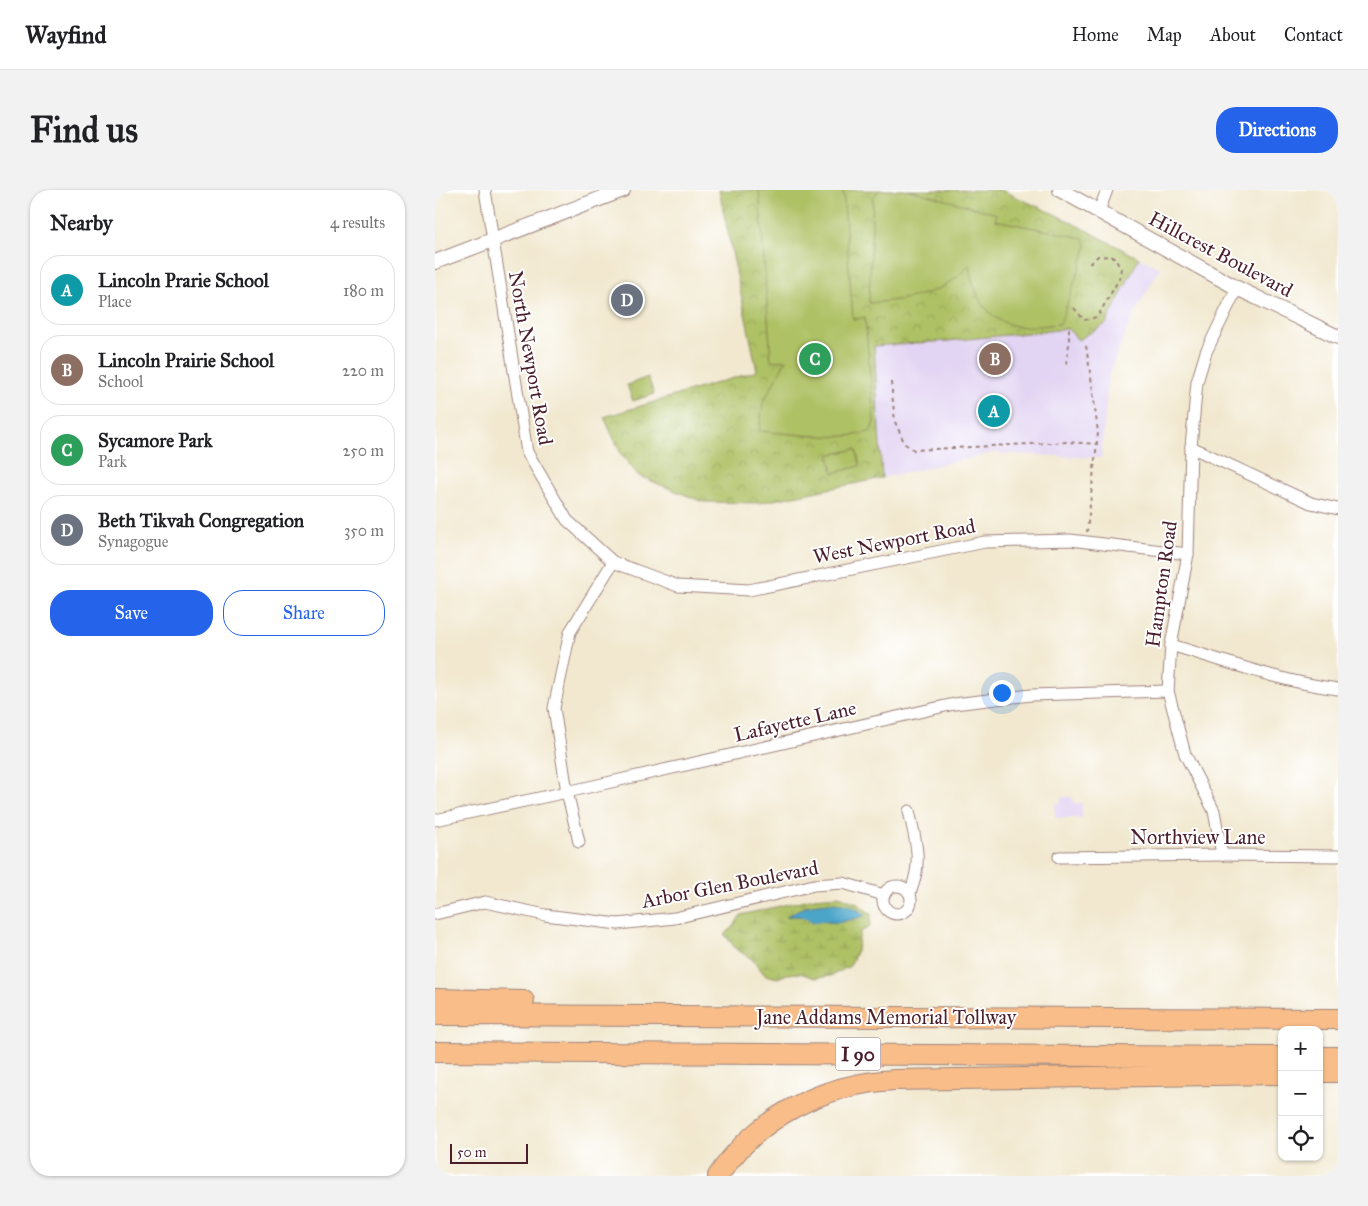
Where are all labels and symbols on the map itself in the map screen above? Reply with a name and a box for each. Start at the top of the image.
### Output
street label: Hillcrest Boulevard [1145,206,1297,302]
street label: North Newport Road [504,269,558,447]
pin: D [611,281,643,319]
pin: C [799,340,831,378]
pin: B [979,340,1011,378]
pin: A [978,392,1010,430]
street label: West Newport Road [811,513,977,569]
street label: Hampton Road [1140,519,1182,649]
your location [989,680,1015,706]
street label: Lafayette Lane [731,695,859,747]
street label: Northview Lane [1130,825,1266,849]
street label: Arbor Glen Boulevard [639,855,820,913]
street label: Jane Addams Memorial Tollway [754,1005,1017,1030]
road number: I 90 [835,1038,881,1071]
scale bar [450,1141,527,1164]

